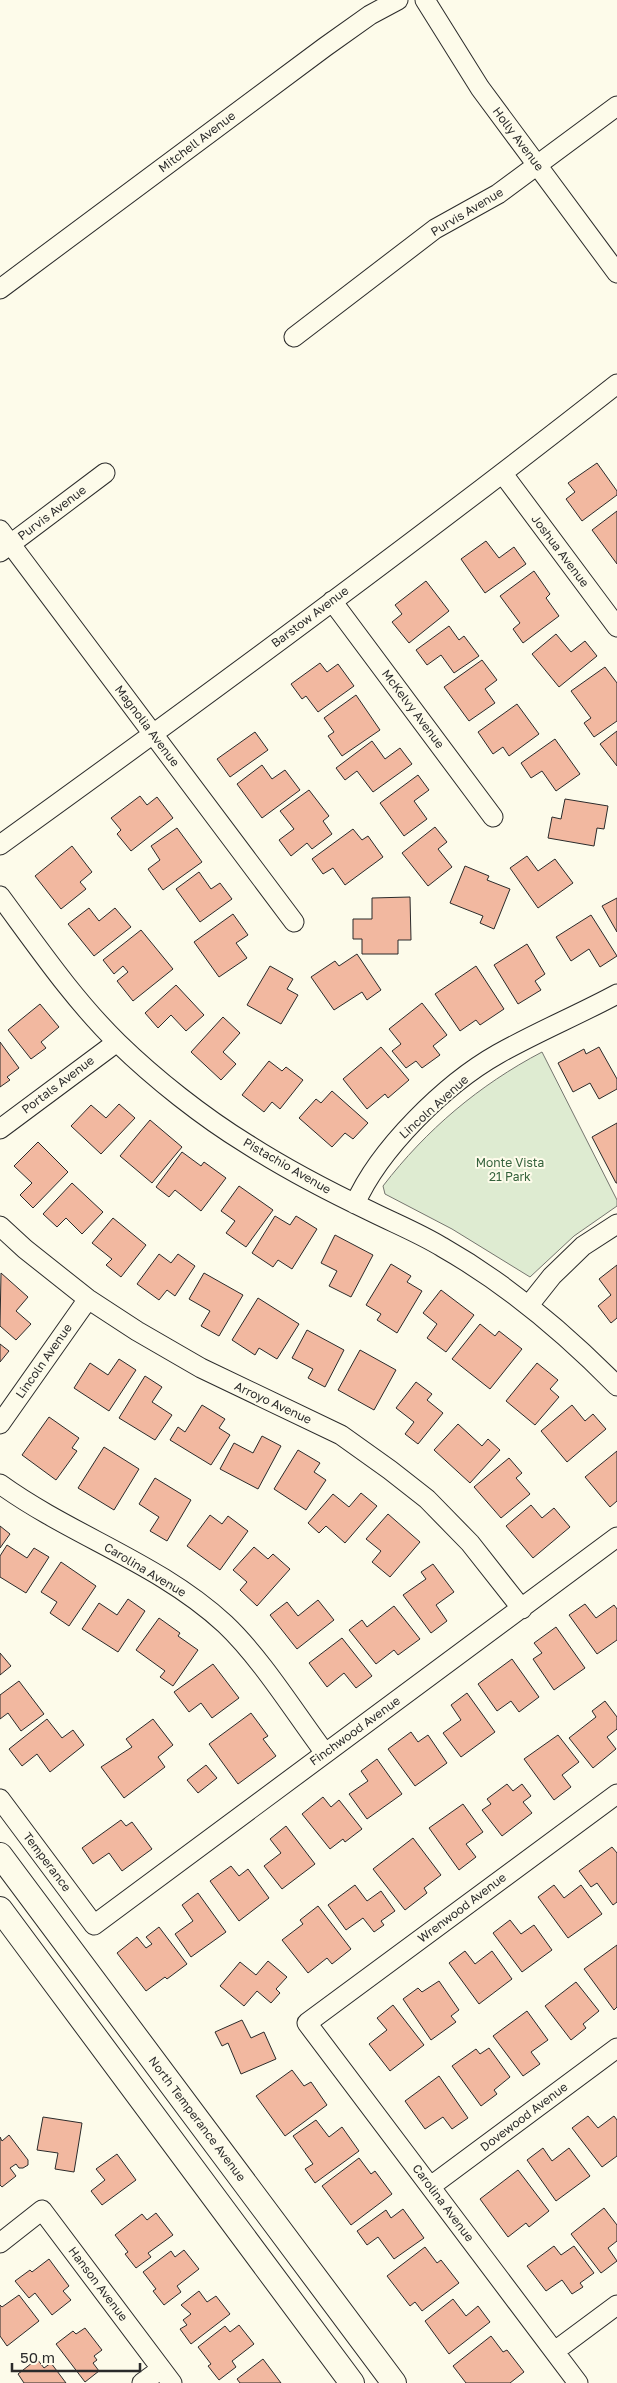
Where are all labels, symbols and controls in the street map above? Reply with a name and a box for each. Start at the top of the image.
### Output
street label: Holly Avenue [490,104,547,174]
street label: Mitchell Avenue [155,108,238,175]
street label: Purvis Avenue [428,184,506,239]
street label: Purvis Avenue [15,482,89,543]
street label: Joshua Avenue [528,511,593,590]
street label: Barstow Avenue [268,583,351,651]
street label: McKelvy Avenue [379,666,448,751]
street label: Magnolia Avenue [112,682,183,769]
street label: Portals Avenue [18,1052,97,1117]
street label: Lincoln Avenue [396,1072,471,1142]
street label: Pistachio Avenue [241,1134,334,1197]
park label: Monte Vista 21 Park [476,1155,544,1184]
street label: Lincoln Avenue [12,1320,75,1401]
street label: Arroyo Avenue [232,1378,314,1427]
street label: Carolina Avenue [101,1539,189,1600]
street label: Finchwood Avenue [306,1693,403,1768]
street label: Temperance [20,1829,75,1894]
street label: Wrenwood Avenue [415,1869,509,1946]
street label: North Temperance Avenue [146,2053,249,2184]
street label: Dovewood Avenue [477,2079,570,2154]
street label: Carolina Avenue [409,2161,477,2244]
street label: Hanson Avenue [65,2243,131,2324]
scale bar [12,2340,140,2372]
text: 50 m [20,2348,55,2366]

